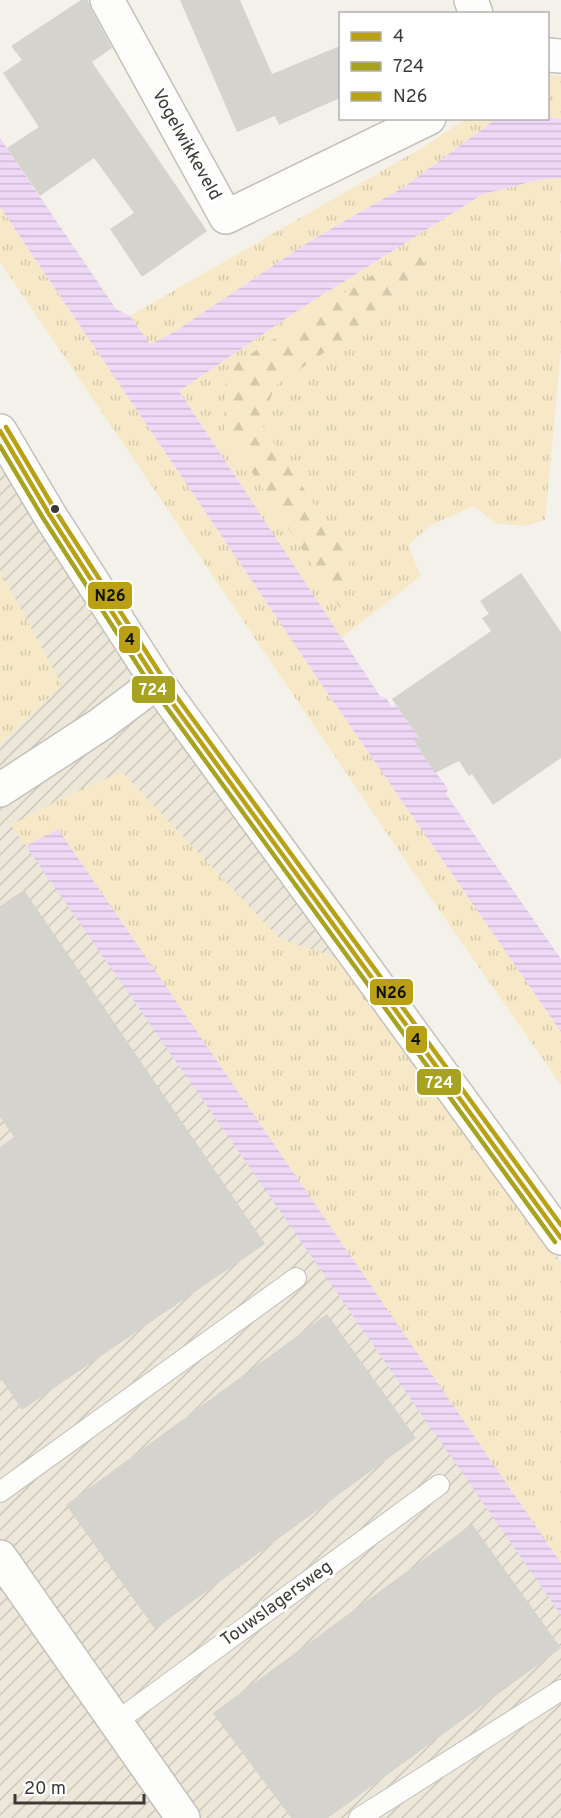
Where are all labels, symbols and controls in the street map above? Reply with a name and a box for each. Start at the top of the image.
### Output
legend [339,12,549,120]
text: 4 [393,26,404,49]
text: 724 [393,56,424,79]
street label: Vogelwikkeveld [146,85,226,205]
text: N26 [393,86,428,109]
unlabelled marker [49,503,61,515]
line badge: N26 [87,581,133,610]
text: N26 [94,587,126,607]
line badge: 4 [118,625,141,654]
text: 4 [125,631,135,651]
line badge: 724 [131,675,176,704]
text: 724 [139,681,167,701]
line badge: N26 [369,978,414,1006]
text: N26 [375,984,407,1004]
line badge: 4 [405,1025,428,1054]
text: 4 [411,1031,421,1051]
line badge: 724 [416,1068,462,1096]
text: 724 [425,1074,453,1094]
street label: Touwslagersweg [217,1556,337,1652]
scale bar [15,1767,144,1805]
text: 20 m [24,1778,66,1801]

